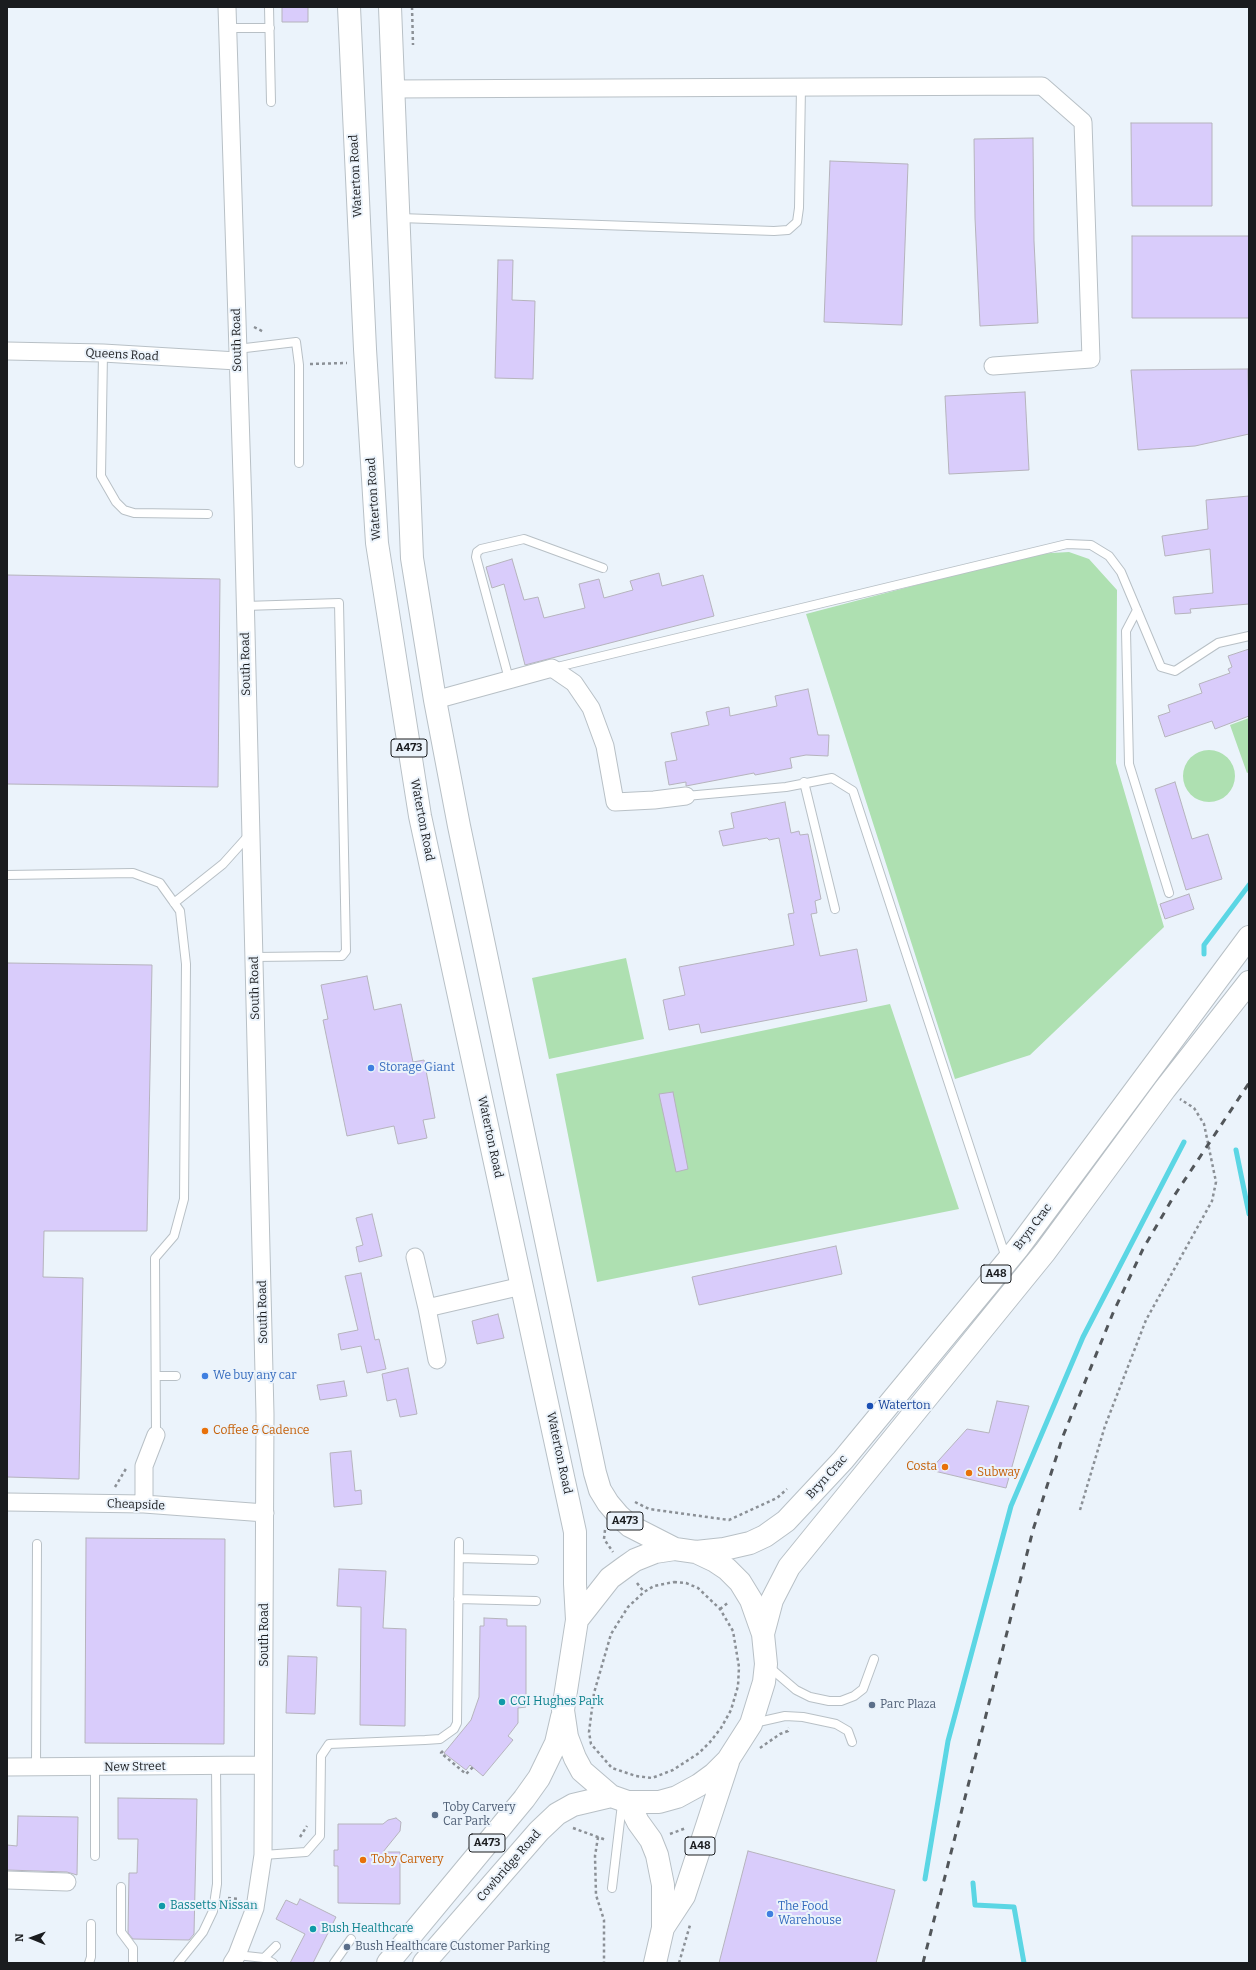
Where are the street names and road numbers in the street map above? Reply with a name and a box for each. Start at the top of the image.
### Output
street label: Waterton Road [347,134,365,218]
street label: South Road [229,308,245,372]
street label: Queens Road [85,346,159,364]
street label: Waterton Road [364,457,384,541]
street label: South Road [238,632,254,696]
road number: A473 [391,739,427,757]
street label: Waterton Road [407,778,437,862]
street label: South Road [247,956,263,1020]
street label: Waterton Road [474,1095,506,1179]
street label: Bryn Crac [1011,1201,1055,1253]
road number: A48 [981,1265,1011,1283]
street label: South Road [255,1280,271,1344]
street label: Waterton Road [543,1411,575,1495]
street label: Bryn Crac [803,1452,851,1502]
street label: Cheapside [107,1497,165,1513]
road number: A473 [607,1512,643,1530]
street label: South Road [258,1603,272,1667]
street label: New Street [104,1759,166,1775]
street label: Cowbridge Road [474,1827,544,1905]
road number: A473 [469,1834,505,1852]
road number: A48 [685,1837,715,1855]

